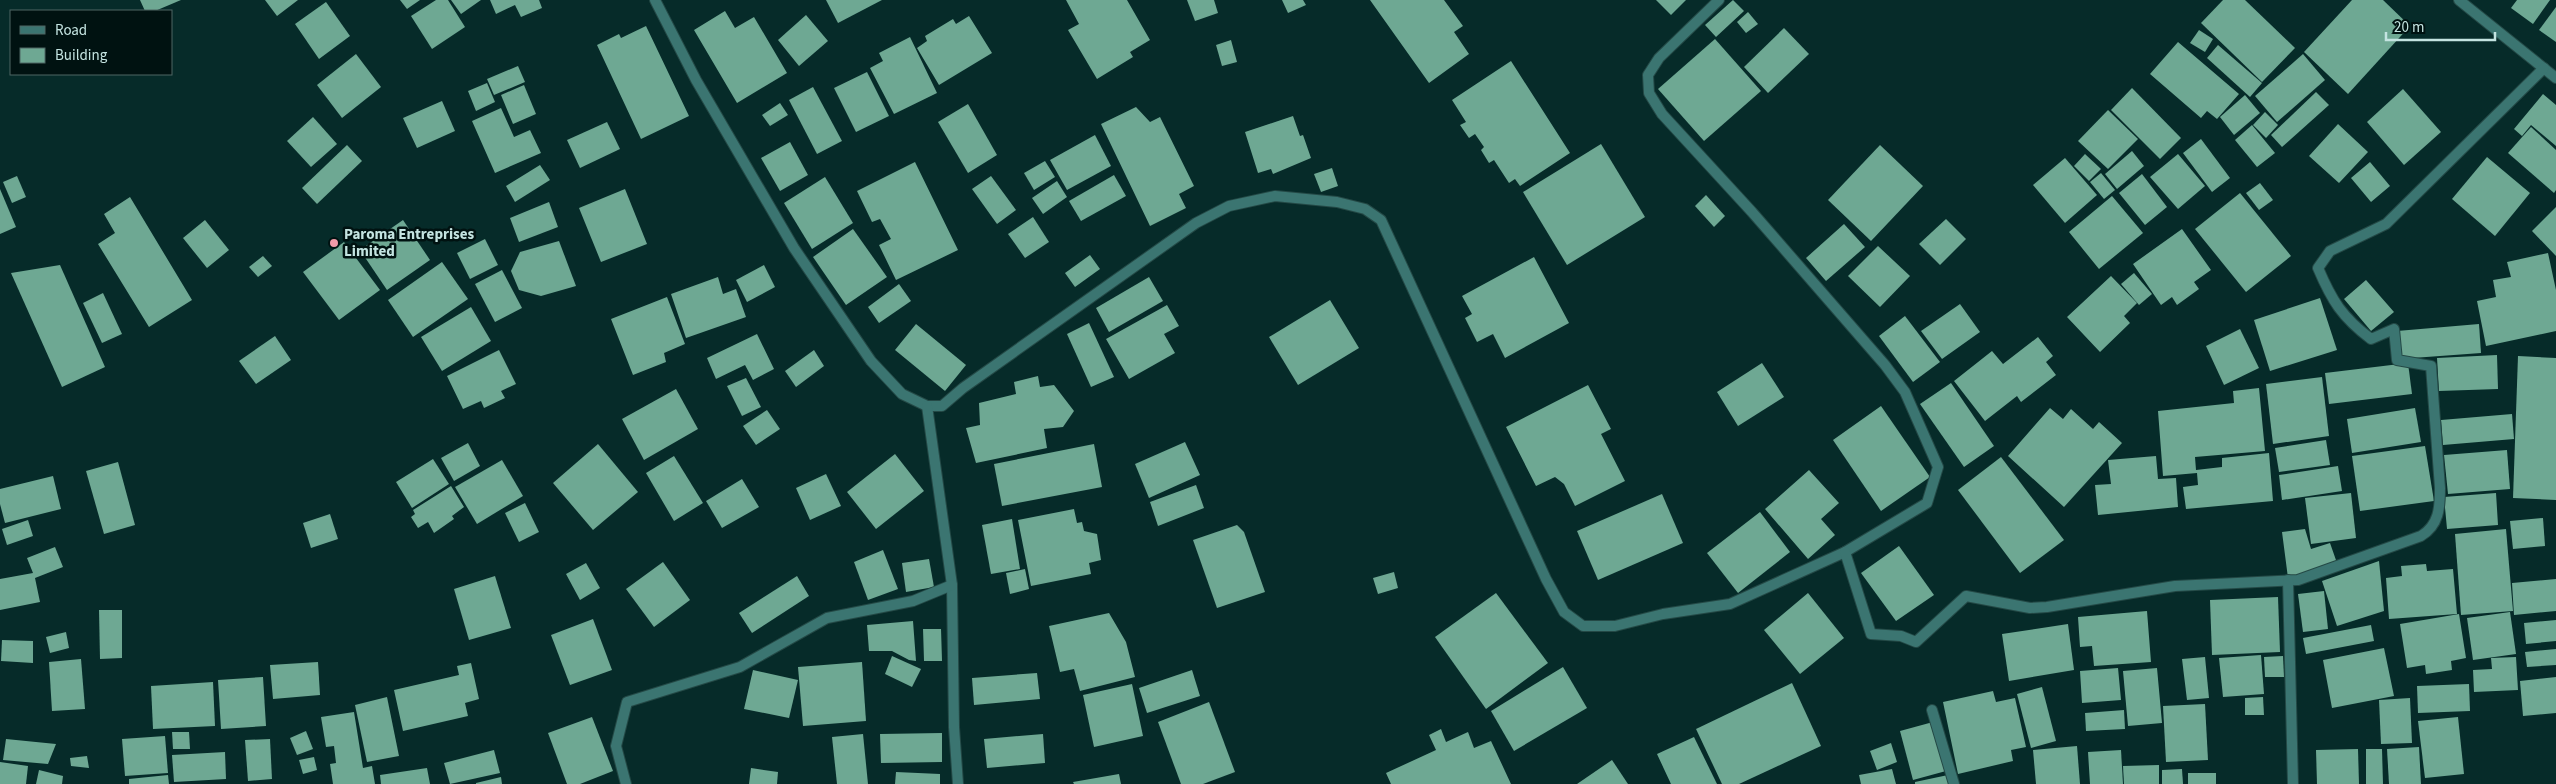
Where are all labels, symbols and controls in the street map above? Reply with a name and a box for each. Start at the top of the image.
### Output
legend [10,10,172,75]
scale bar [2386,10,2495,42]
text: 20 m [2394,17,2424,38]
text: Road [55,20,87,41]
text: Building [55,45,108,66]
place label: Paroma Entreprises Limited [344,224,475,262]
marker: Paroma Entreprises Limited [328,237,340,249]

